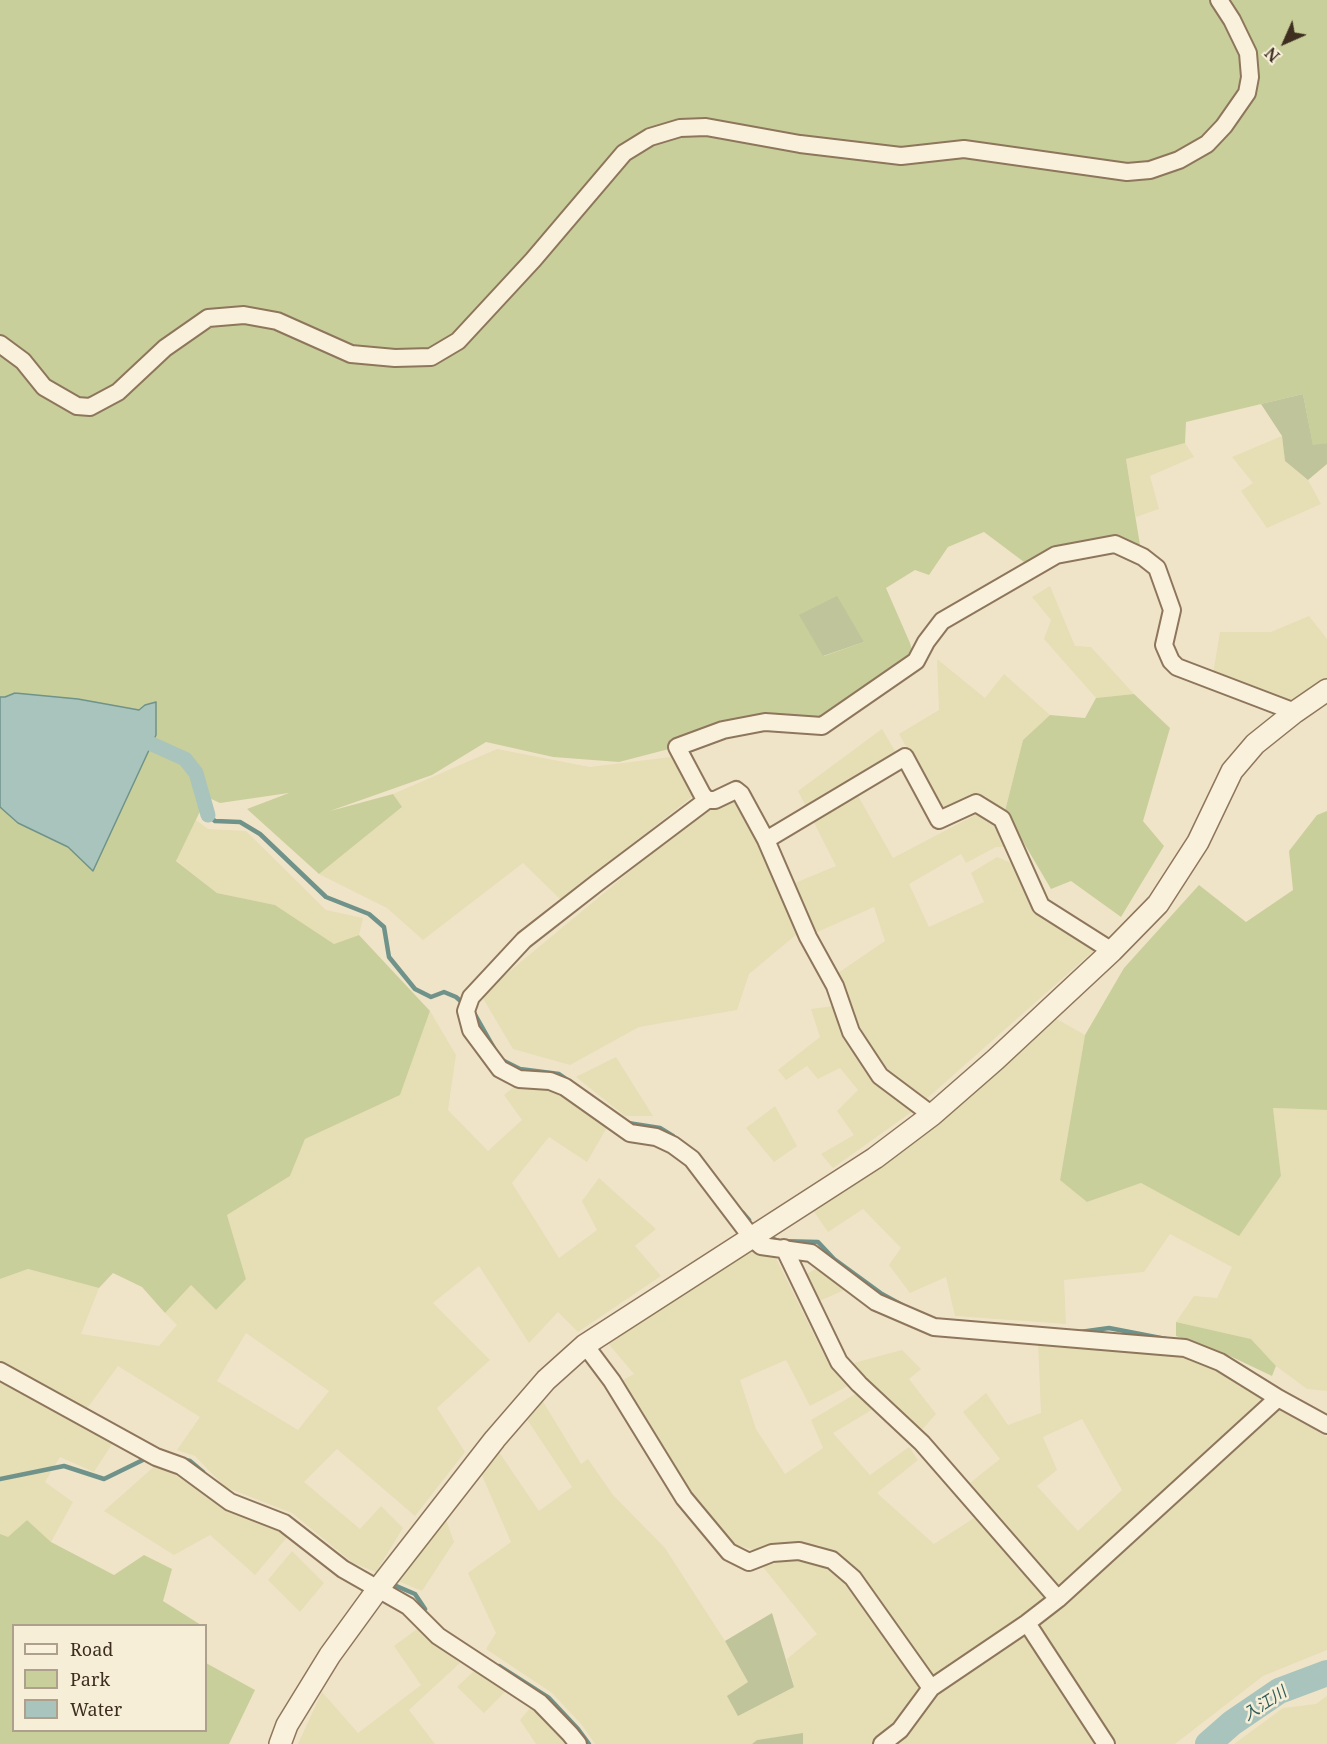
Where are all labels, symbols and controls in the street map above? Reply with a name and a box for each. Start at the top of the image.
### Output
north arrow [1255,12,1315,72]
text: N [1260,42,1285,67]
legend [12,1624,207,1732]
text: Road [70,1637,113,1661]
text: Park [70,1667,110,1691]
water label: 入江川 [1240,1683,1290,1725]
text: Water [70,1697,122,1721]

